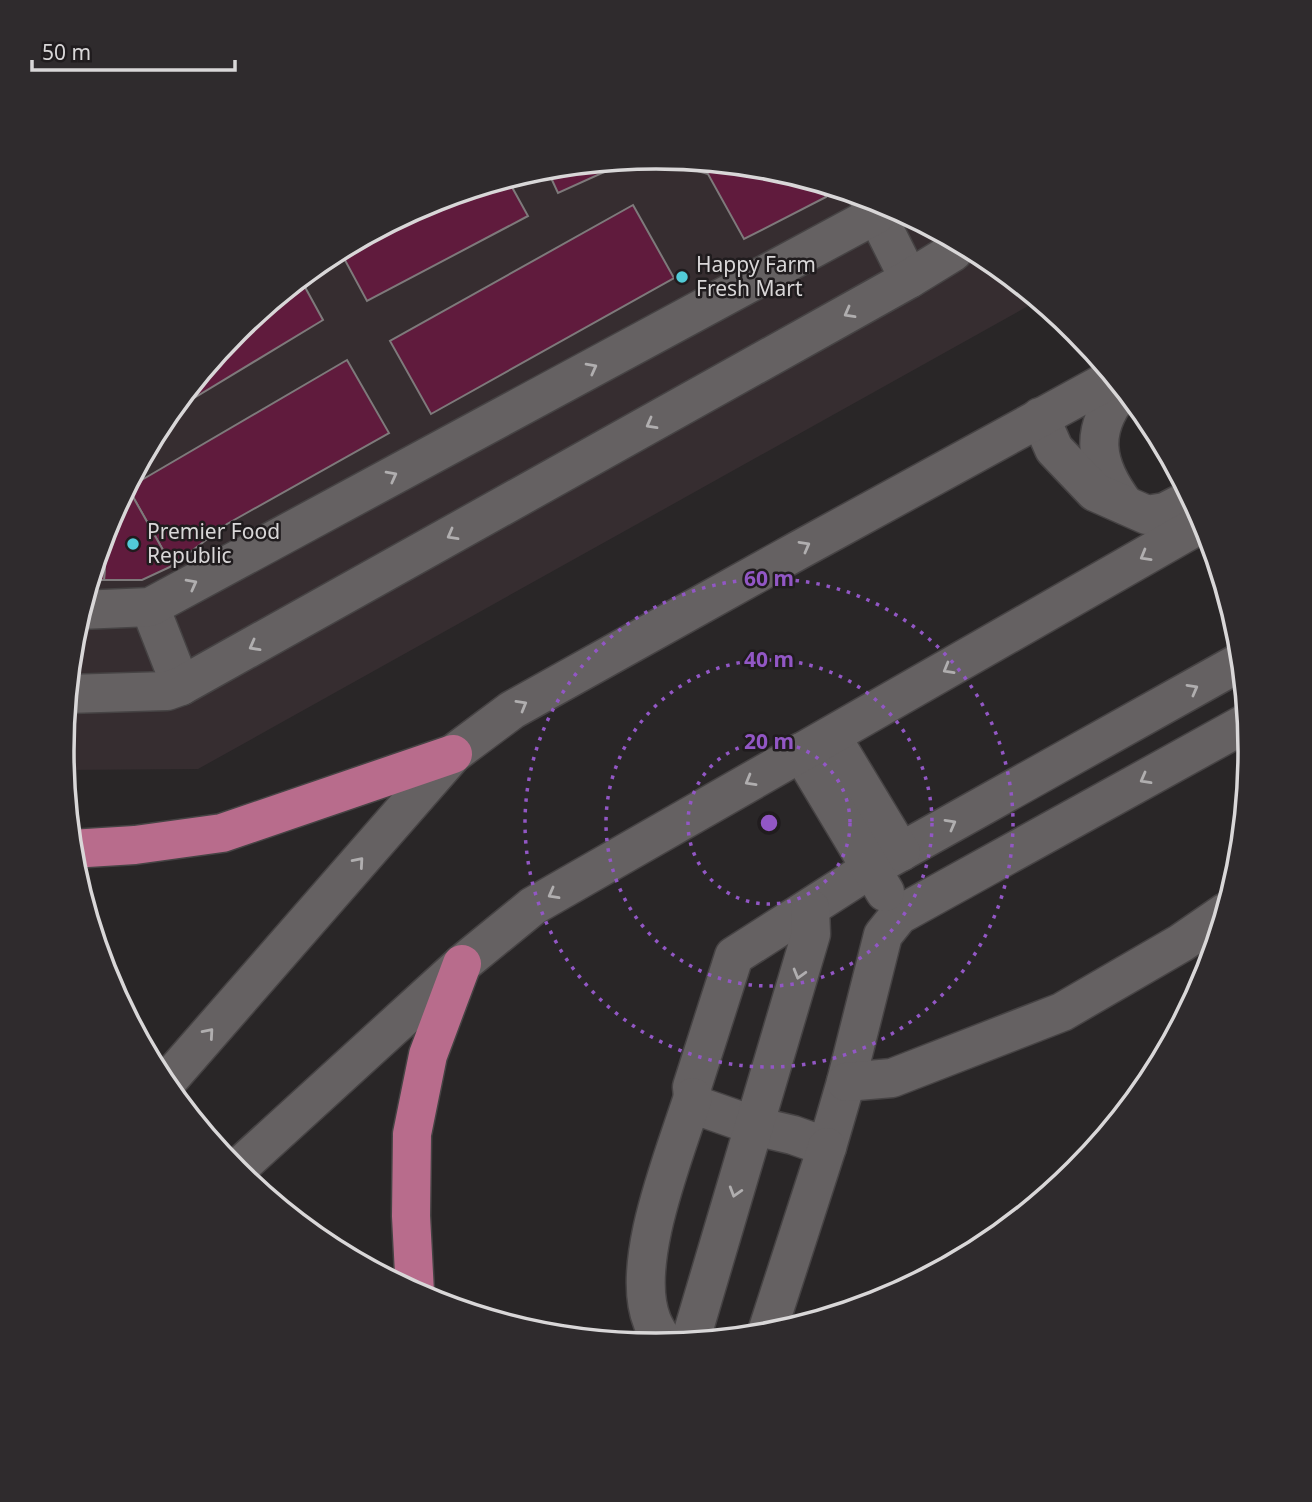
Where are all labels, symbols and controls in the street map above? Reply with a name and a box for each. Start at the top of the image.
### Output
scale bar [32,28,234,72]
text: 50 m [42,38,91,66]
place label: Happy Farm Fresh Mart [696,250,816,302]
marker: Happy Farm Fresh Mart [674,269,690,285]
one-way arrow [844,304,857,318]
one-way arrow [585,363,597,376]
one-way arrow [646,415,658,429]
one-way arrow [385,471,397,484]
place label: Premier Food Republic [147,517,280,569]
one-way arrow [447,527,460,540]
marker: Premier Food Republic [125,536,141,552]
one-way arrow [798,541,811,554]
one-way arrow [1140,548,1153,561]
text: 60 m [744,564,794,592]
one-way arrow [185,579,197,592]
one-way arrow [248,638,261,651]
text: 40 m [744,645,794,673]
one-way arrow [943,661,956,674]
one-way arrow [1185,684,1198,697]
one-way arrow [514,700,527,713]
text: 20 m [744,727,794,755]
one-way arrow [1140,771,1152,784]
one-way arrow [745,773,757,786]
centre of rings [757,811,781,835]
one-way arrow [944,819,957,832]
one-way arrow [351,857,363,870]
one-way arrow [548,886,560,899]
one-way arrow [793,968,807,980]
one-way arrow [201,1028,213,1041]
one-way arrow [728,1186,743,1198]

